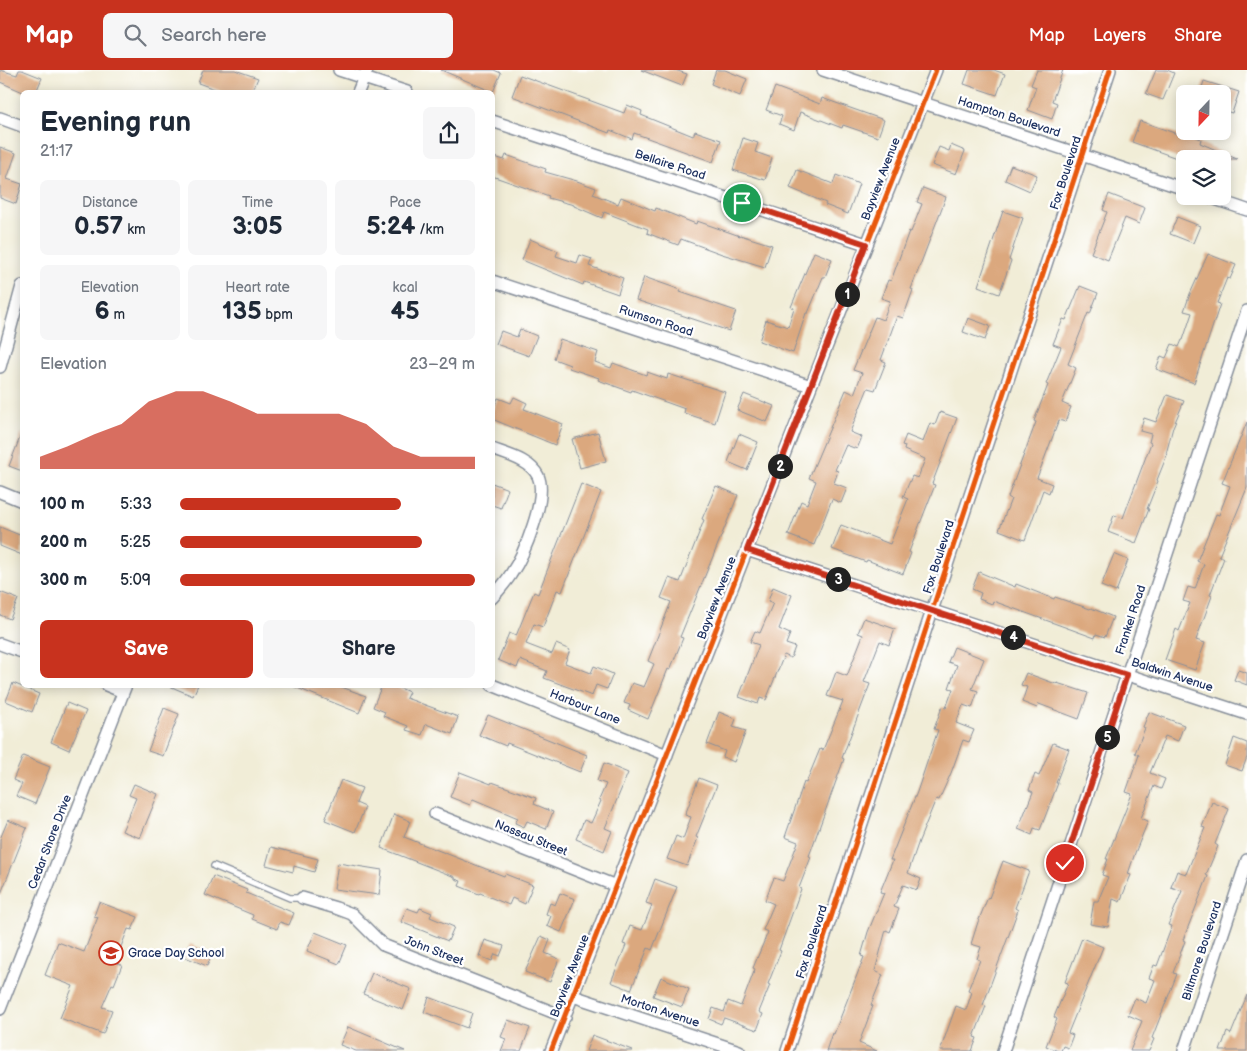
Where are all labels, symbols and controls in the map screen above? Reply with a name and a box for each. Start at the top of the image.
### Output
search box [103,13,453,58]
text: Map [25,21,73,50]
icon: search [121,21,149,49]
text: Search here [161,24,267,47]
text: Map [1029,25,1065,46]
text: Layers [1093,25,1146,46]
text: Share [1174,25,1222,46]
north arrow [1176,85,1231,140]
map controls [1176,85,1231,205]
street label: Hampton Boulevard [956,93,1062,141]
text: Evening run [40,106,191,139]
button: share [423,107,475,159]
street label: Fox Boulevard [1047,134,1085,212]
street label: Bayview Avenue [858,135,904,223]
text: 21:17 [40,142,73,161]
street label: Bellaire Road [633,146,707,184]
button: layers [1176,150,1231,205]
pin [721,182,763,224]
icon: arrive [728,189,756,217]
text: Distance [82,194,138,211]
text: Time [242,194,273,211]
text: Pace [389,194,421,211]
text: 0.57 [74,211,123,242]
text: 3:05 [232,211,283,242]
text: 5:24 [366,211,415,242]
text: km [123,221,146,238]
text: /km [415,221,444,238]
text: Elevation [81,279,139,296]
text: Heart rate [225,279,290,296]
text: kcal [393,279,418,296]
pin: 1 [834,282,860,306]
text: 1 [845,286,850,303]
text: 6 [95,296,110,327]
text: 135 [222,296,262,327]
text: 45 [391,296,420,327]
street label: Rumson Road [617,302,695,340]
text: m [110,306,125,323]
text: bpm [262,306,293,323]
text: Elevation [40,355,107,374]
text: 23–29 m [409,355,475,374]
pin: 2 [768,454,792,478]
text: 2 [776,458,785,475]
text: 100 m [40,495,85,514]
text: 5:33 [120,495,152,514]
street label: Fox Boulevard [920,518,958,596]
text: 200 m [40,533,87,552]
text: 5:25 [120,533,151,552]
street label: Bayview Avenue [694,554,740,642]
pin: 3 [826,566,850,592]
text: 300 m [40,571,87,590]
text: 5:09 [120,571,151,590]
text: 3 [834,571,843,588]
street label: Frankel Road [1113,583,1149,657]
button: Save [40,620,253,678]
button: Share [263,620,475,678]
pin: 4 [1000,624,1026,650]
text: 4 [1009,629,1018,646]
street label: Baldwin Avenue [1129,655,1215,695]
street label: Harbour Lane [548,686,622,728]
pin: 5 [1094,724,1120,750]
text: 5 [1103,729,1112,746]
street label: Cedar Shore Drive [25,793,75,891]
street label: Nassau Street [492,817,570,860]
pin [1044,842,1086,884]
icon: check [1051,849,1079,877]
street label: Biltmore Boulevard [1179,899,1225,1002]
street label: Fox Boulevard [793,903,831,981]
street label: Bayview Avenue [547,932,593,1020]
street label: John Street [402,933,466,969]
school or university icon: Grace Day School [98,940,124,966]
place label: Grace Day School [128,946,224,961]
street label: Morton Avenue [619,991,701,1031]

